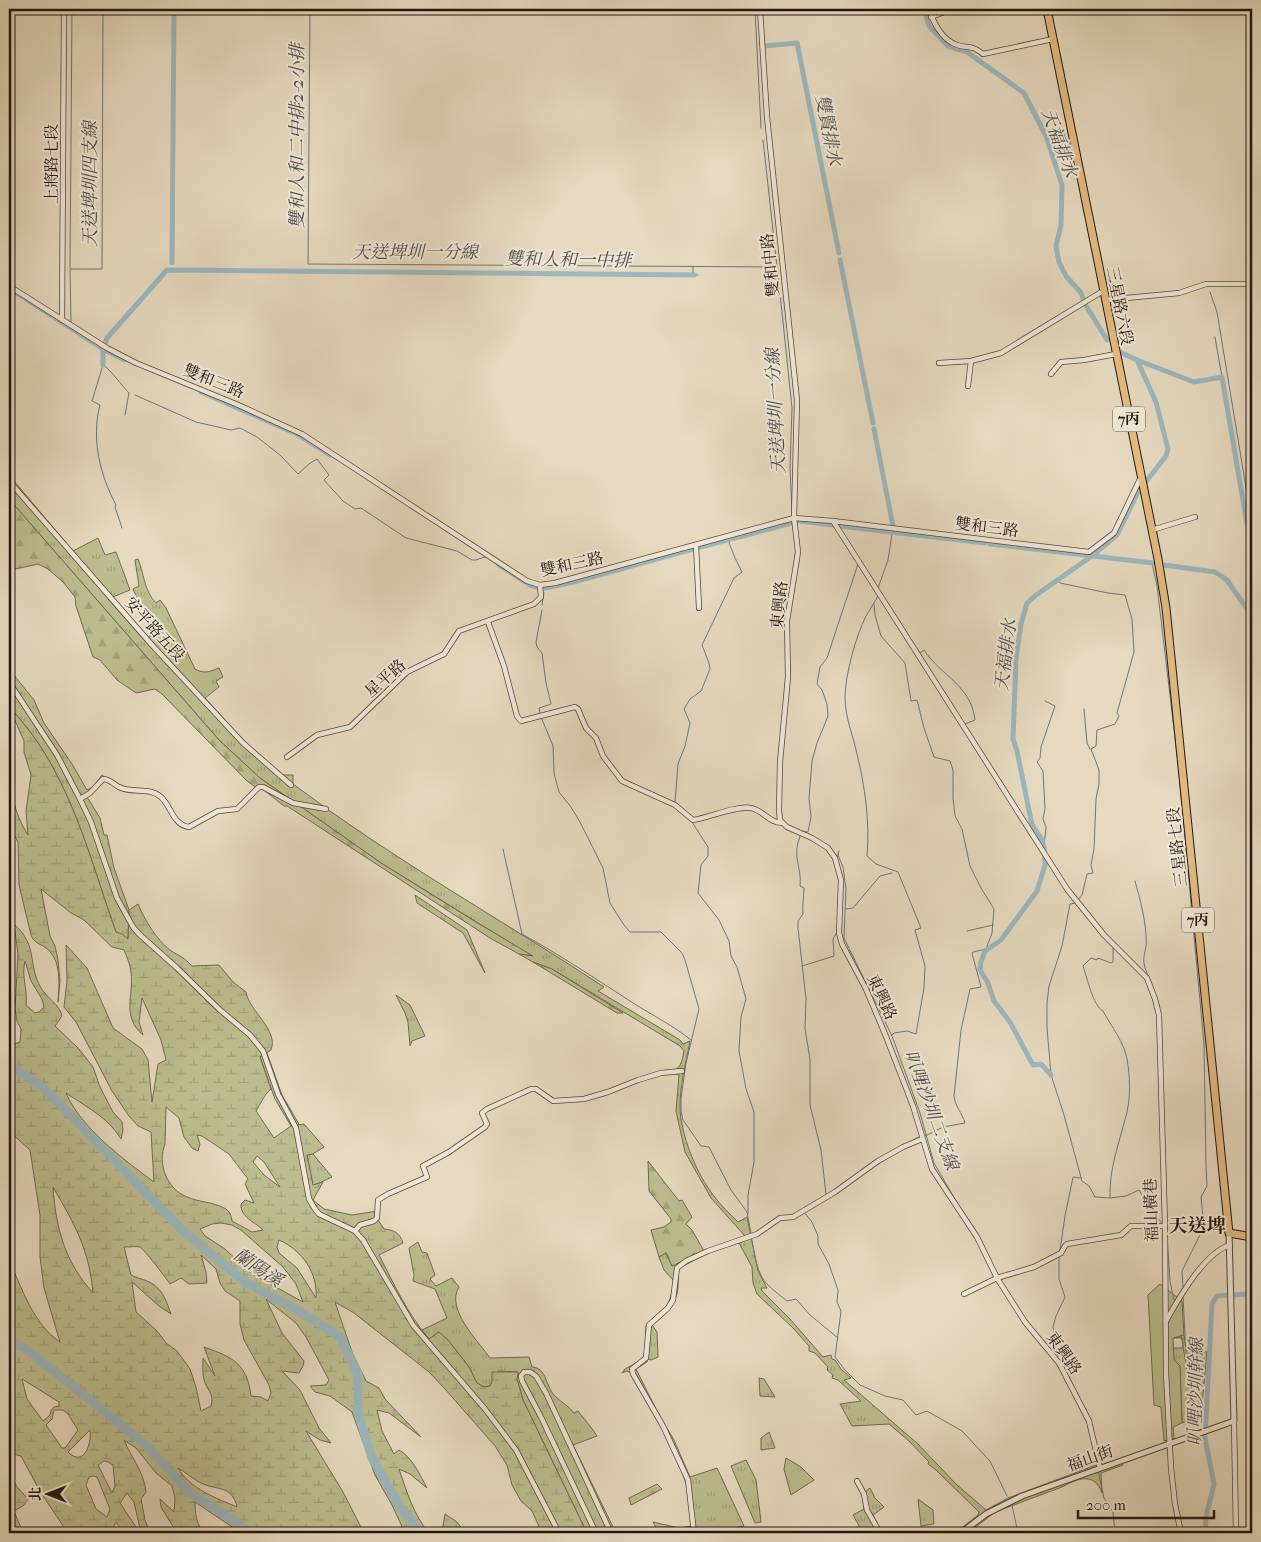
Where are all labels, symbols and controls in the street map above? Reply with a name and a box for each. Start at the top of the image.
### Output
water label: 雙和人和二中排2-2小排 [287,40,308,229]
water label: 雙賢排水 [811,93,846,169]
water label: 天福排水 [1037,106,1082,182]
water label: 天送埤圳四支線 [80,119,101,247]
street label: 上將路七段 [42,124,61,204]
street label: 雙和中路 [757,232,783,298]
water label: 天送埤圳一分線 [352,242,480,263]
water label: 雙和人和一中排 [505,248,634,272]
street label: 三星路六段 [1103,265,1137,347]
water label: 天送埤圳一分線 [762,346,790,474]
street label: 雙和三路 [181,360,247,402]
road number: 7丙 [1113,406,1145,432]
street label: 雙和三路 [954,514,1020,540]
street label: 雙和三路 [539,548,605,580]
street label: 東興路 [767,580,791,630]
street label: 安平路五段 [121,593,189,665]
water label: 天福排水 [991,616,1021,692]
street label: 星平路 [361,655,409,701]
street label: 三星路七段 [1163,806,1191,888]
road number: 7丙 [1182,908,1214,932]
street label: 東興路 [863,971,901,1023]
water label: 叭哩沙圳二支線 [900,1047,963,1175]
street label: 福山橫巷 [1140,1178,1162,1242]
district label: 天送埤 [1168,1215,1226,1237]
water label: 蘭陽溪 [230,1244,288,1293]
street label: 東興路 [1042,1328,1086,1378]
water label: 叭哩沙圳幹線 [1185,1336,1207,1446]
street label: 福山街 [1064,1441,1116,1475]
north arrow [22,1470,72,1520]
text: 北 [27,1487,44,1501]
scale bar [1078,1487,1215,1519]
text: 200 m [1086,1496,1126,1514]

